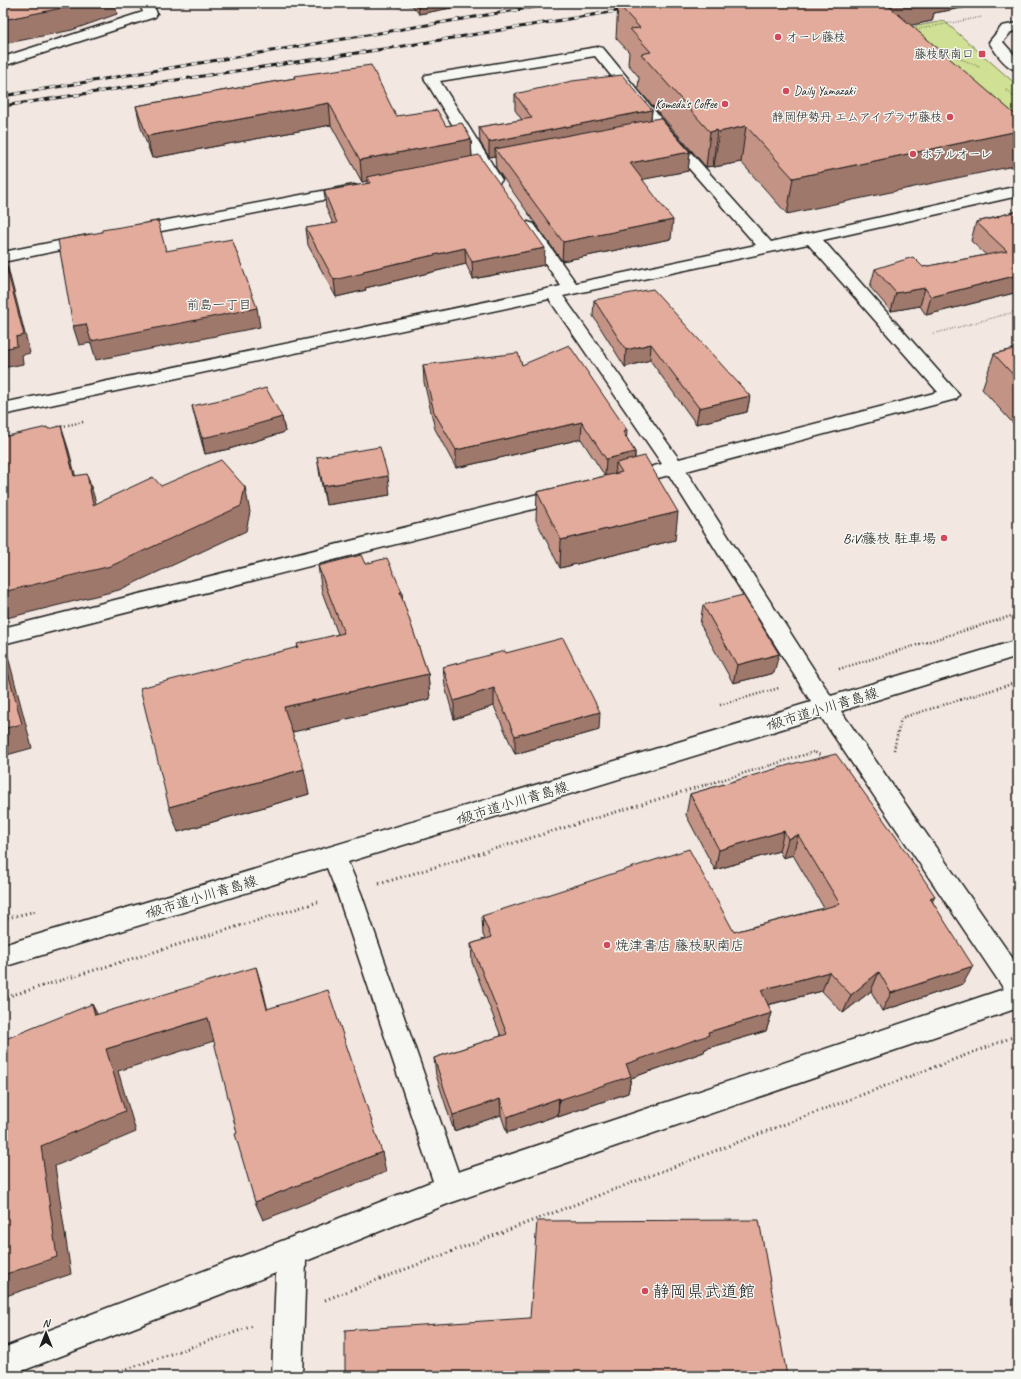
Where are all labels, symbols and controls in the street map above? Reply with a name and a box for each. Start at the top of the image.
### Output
place label: オーレ藤枝 [786,29,846,45]
marker: オーレ藤枝 [773,32,783,42]
place label: 藤枝駅南口 [914,46,974,62]
marker: 藤枝駅南口 [977,49,987,59]
place label: Daily Yamazaki [794,83,857,99]
marker: Daily Yamazaki [781,86,791,96]
place label: Komeda's Coffee [655,96,718,112]
marker: Komeda's Coffee [720,99,730,109]
place label: 静岡伊勢丹 エムアイプラザ藤枝 [772,109,942,125]
marker: 静岡伊勢丹 エムアイプラザ藤枝 [945,112,955,122]
place label: ホテルオーレ [921,146,992,162]
marker: ホテルオーレ [908,149,918,159]
district label: 前島一丁目 [186,297,252,313]
place label: BiVi藤枝 駐車場 [843,530,936,547]
marker: BiVi藤枝 駐車場 [939,533,949,543]
street label: 1級市道小川青島線 [762,684,880,735]
street label: 1級市道小川青島線 [452,778,570,829]
street label: 1級市道小川青島線 [141,872,259,923]
place label: 焼津書店 藤枝駅南店 [615,937,744,954]
marker: 焼津書店 藤枝駅南店 [602,940,612,950]
place label: 静岡県武道館 [653,1281,755,1302]
marker: 静岡県武道館 [640,1286,650,1296]
north arrow [26,1313,66,1353]
text: N [43,1316,52,1330]

